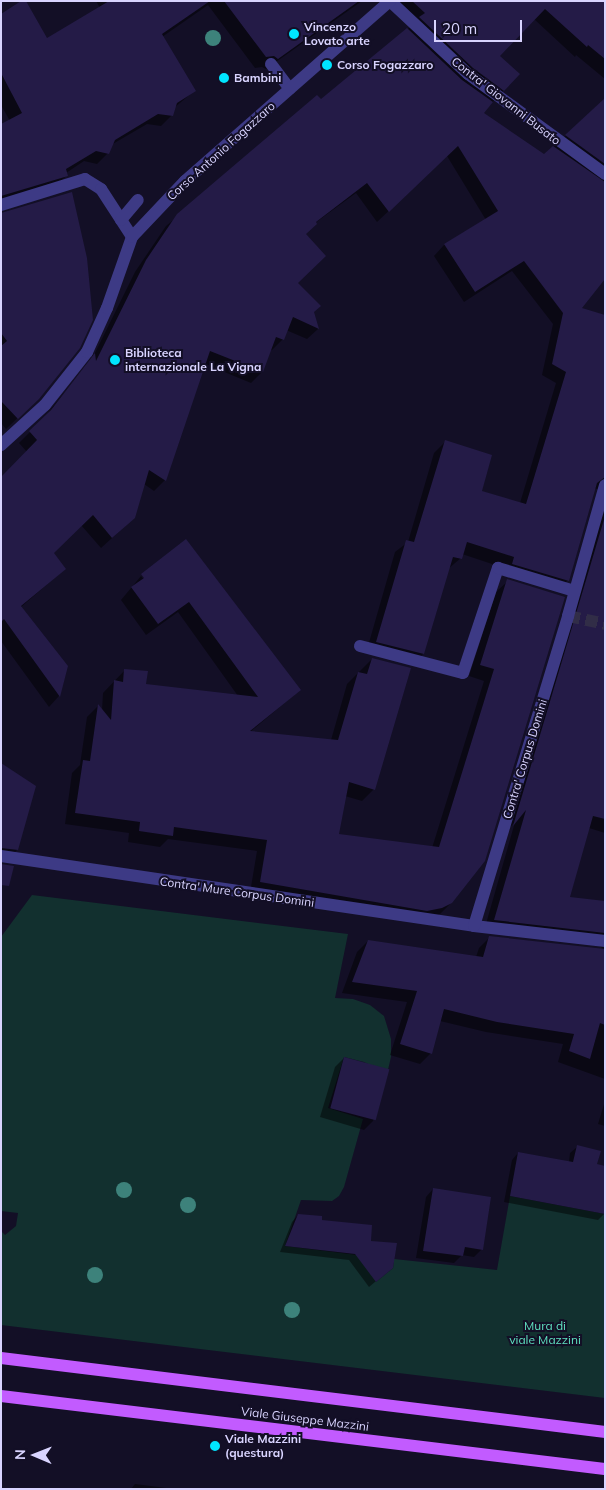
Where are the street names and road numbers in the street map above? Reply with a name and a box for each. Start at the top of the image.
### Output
street label: Contra' Giovanni Busato [449,54,563,148]
street label: Corso Antonio Fogazzaro [164,99,278,203]
street label: Contra' Corpus Domini [500,697,550,821]
street label: Contra' Mure Corpus Domini [159,874,315,910]
street label: Viale Giuseppe Mazzini [240,1404,370,1434]

